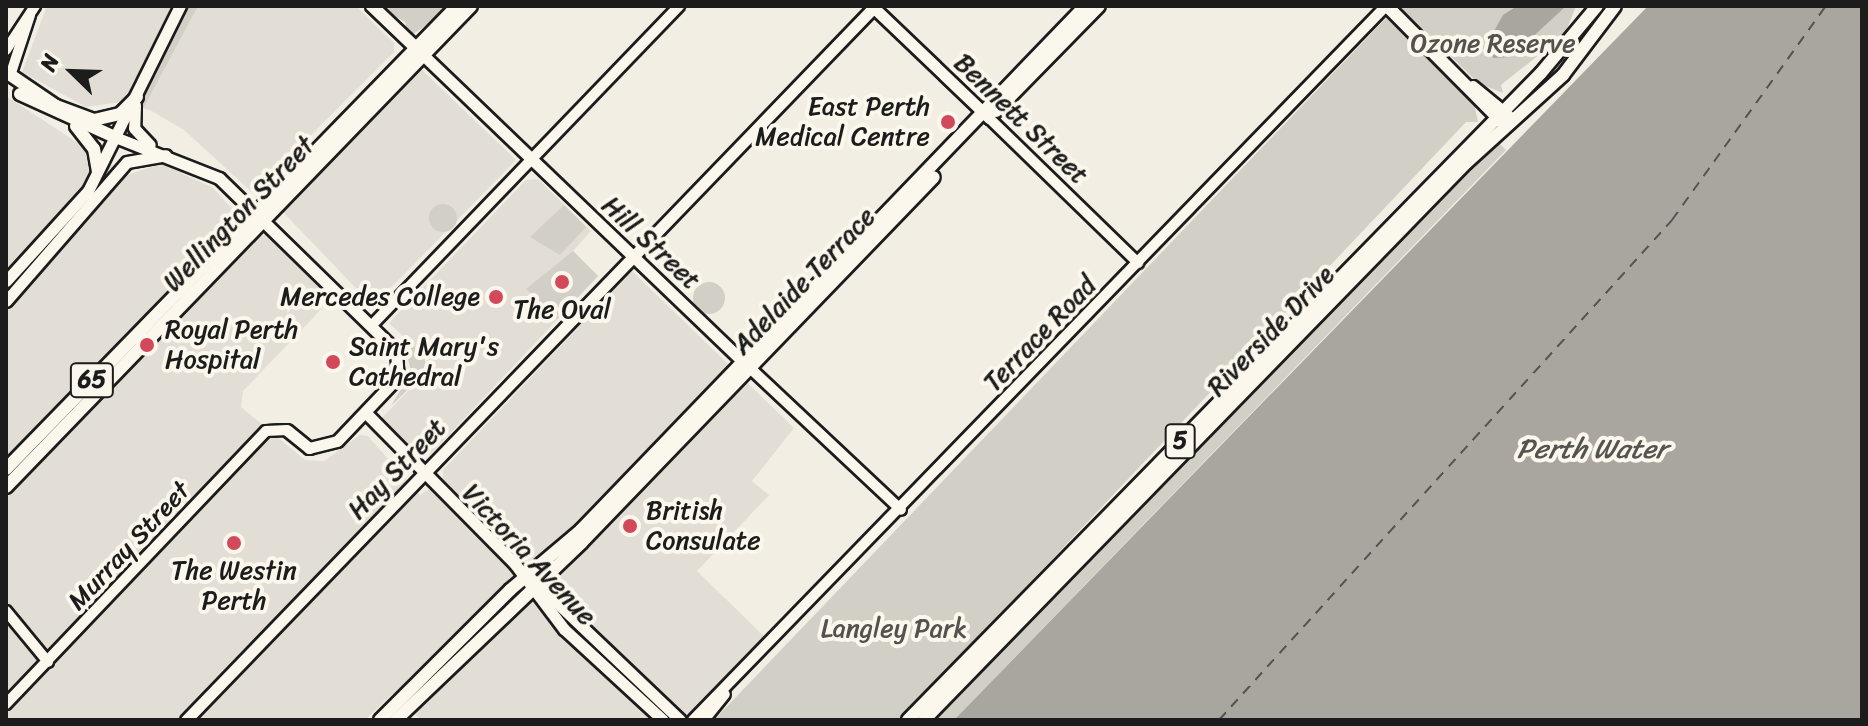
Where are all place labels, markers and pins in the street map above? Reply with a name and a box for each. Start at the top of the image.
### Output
place label: East Perth Medical Centre [755,91,930,152]
marker: East Perth Medical Centre [937,111,959,133]
marker: The Oval [553,273,571,291]
place label: Mercedes College [280,281,480,313]
marker: Mercedes College [487,288,505,306]
place label: The Oval [513,294,611,326]
place label: Royal Perth Hospital [165,314,299,376]
place label: Saint Mary's Cathedral [349,331,497,392]
marker: Royal Perth Hospital [136,334,158,356]
marker: Saint Mary's Cathedral [324,353,342,371]
place label: British Consulate [646,495,761,556]
marker: British Consulate [621,517,639,535]
marker: The Westin Perth [225,534,243,552]
place label: The Westin Perth [171,555,297,616]

